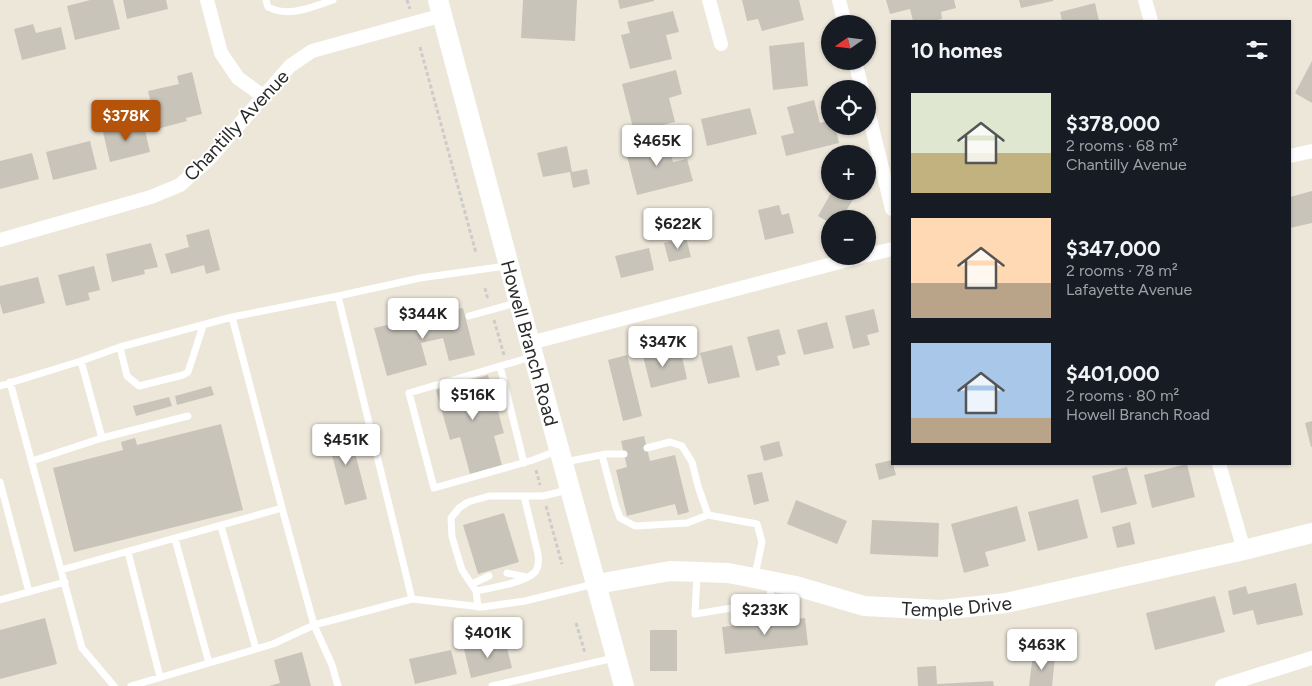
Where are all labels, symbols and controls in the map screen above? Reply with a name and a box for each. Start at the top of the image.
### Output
north arrow [821,15,876,70]
map controls [821,15,876,265]
icon: filters [1243,36,1271,64]
text: 10 homes [911,38,1002,63]
street label: Chantilly Avenue [179,65,294,186]
button: locate [821,80,876,135]
pin: $378K [91,100,161,142]
text: $378K [102,106,150,125]
text: $378,000 [1066,111,1160,136]
icon: home [951,113,1011,173]
pin: $465K [622,124,692,167]
text: $465K [633,131,681,150]
text: 2 rooms · 68 m² [1066,136,1178,155]
button: + [821,145,876,200]
text: Chantilly Avenue [1066,155,1187,174]
pin: $622K [643,208,713,250]
button: − [821,210,876,265]
text: $622K [654,214,702,233]
text: $347,000 [1066,236,1161,261]
icon: home [951,238,1011,298]
street label: Howell Branch Road [496,258,563,428]
text: 2 rooms · 78 m² [1066,261,1178,280]
text: Lafayette Avenue [1066,280,1192,299]
pin: $344K [388,298,458,340]
text: $344K [399,304,447,323]
pin: $347K [628,326,698,368]
text: $347K [639,332,687,351]
text: $401,000 [1066,361,1160,386]
icon: home [951,363,1011,423]
pin: $516K [438,378,508,421]
text: $516K [451,385,495,404]
text: 2 rooms · 80 m² [1066,386,1179,405]
text: Howell Branch Road [1066,405,1210,424]
pin: $451K [311,424,381,466]
text: $451K [323,430,369,449]
street label: Temple Drive [901,591,1014,622]
pin: $233K [730,594,800,636]
text: $233K [742,600,788,619]
pin: $401K [453,616,523,659]
text: $401K [465,623,511,642]
pin: $463K [1007,628,1077,671]
text: $463K [1018,635,1066,654]

